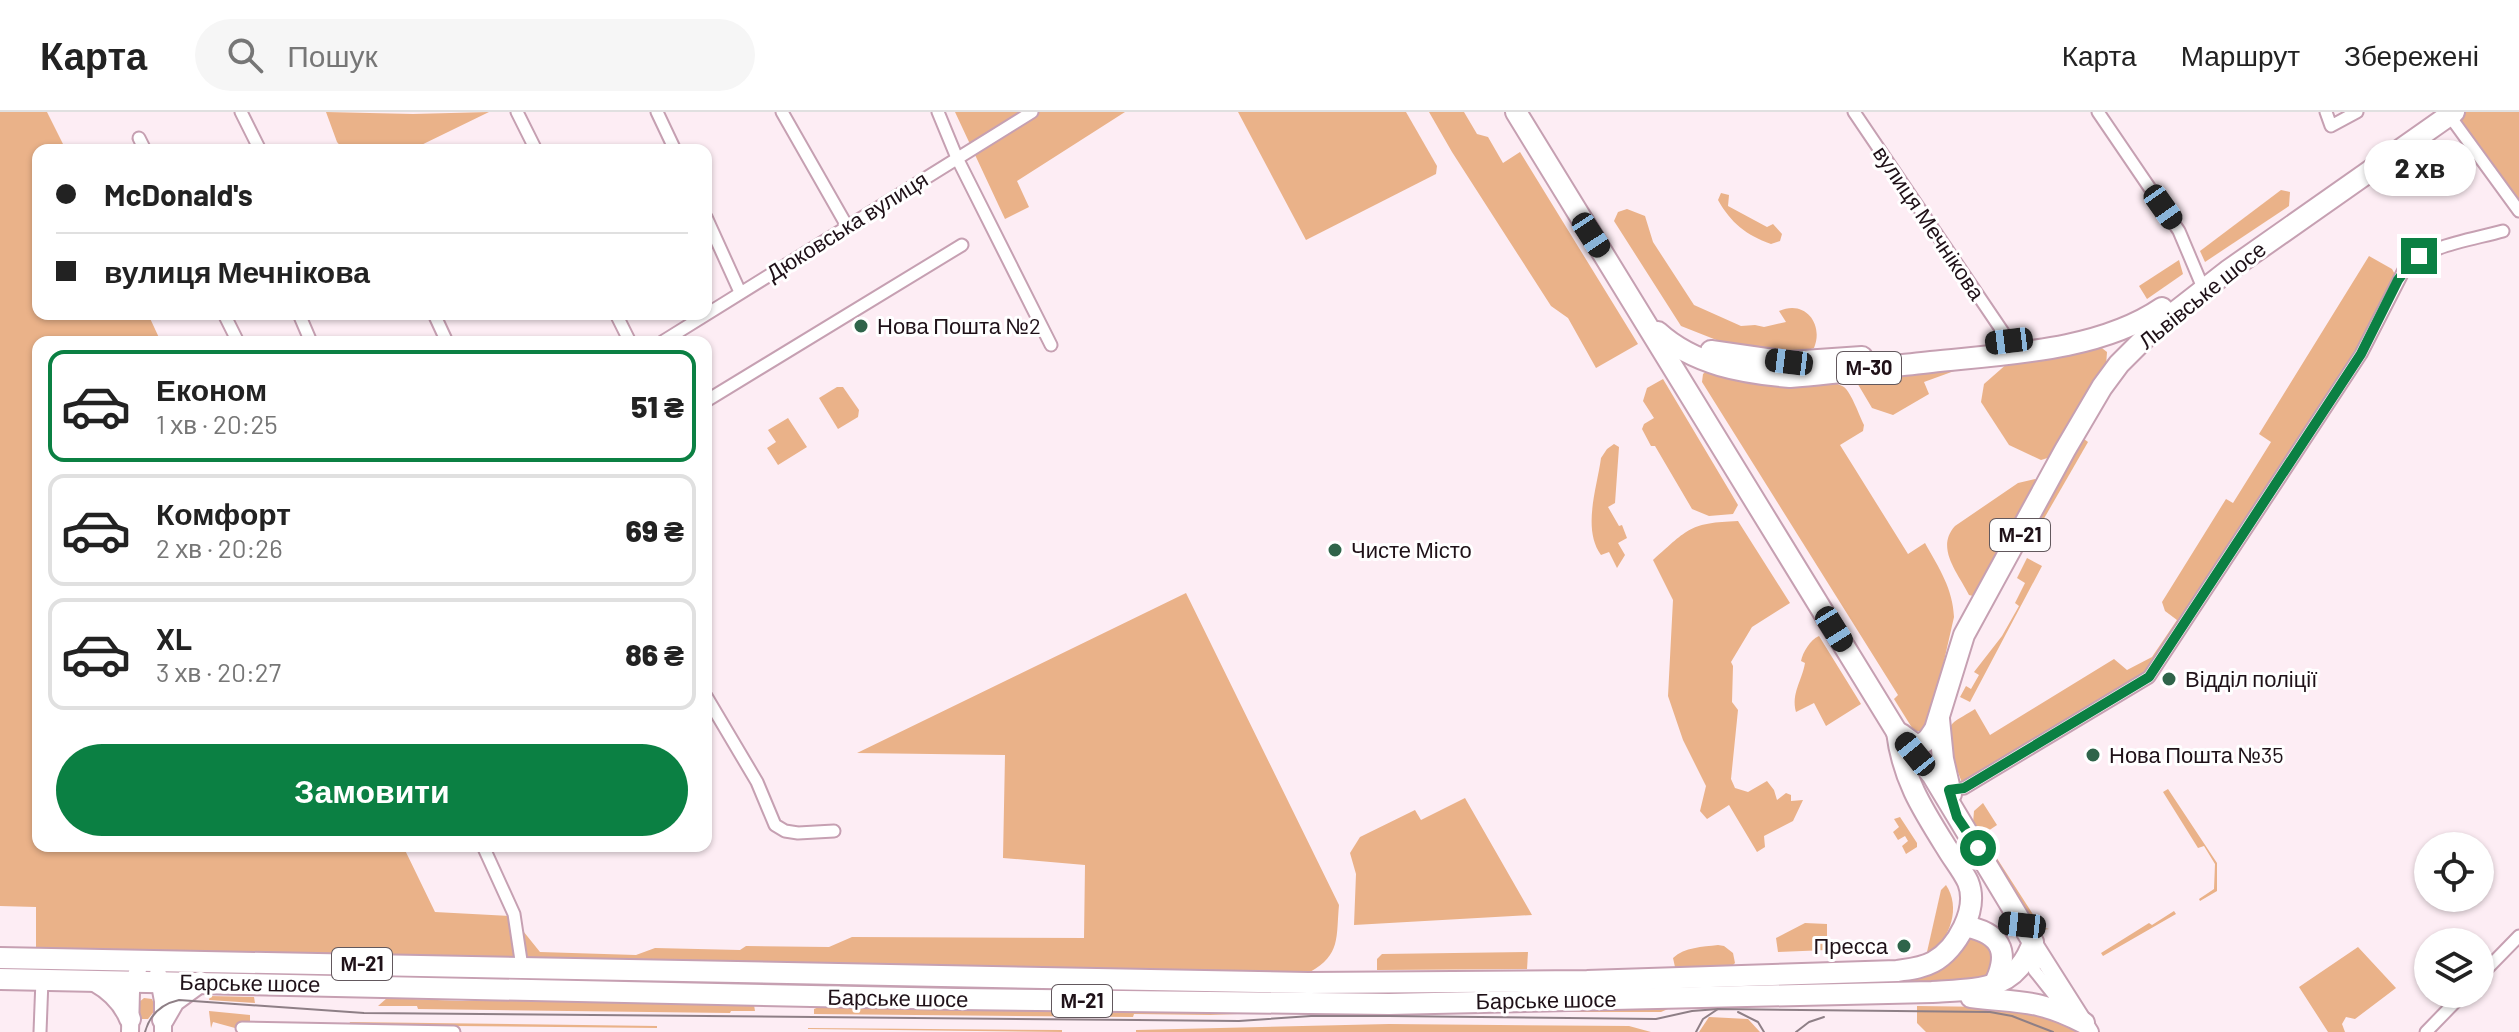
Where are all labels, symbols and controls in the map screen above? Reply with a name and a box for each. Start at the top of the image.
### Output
search box [195,19,755,91]
text: Карта [40,32,147,78]
icon: search [223,33,267,77]
text: Пошук [287,37,378,73]
text: Карта [2062,38,2137,72]
text: Маршрут [2181,38,2300,72]
text: Збережені [2344,38,2479,72]
callout: 2 хв [2363,140,2475,196]
street label: вулиця Мечнікова [1868,141,1991,306]
text: 2 хв [2395,152,2445,183]
street label: Дюковська вулиця [761,165,933,286]
text: McDonald's [104,176,253,212]
car [2139,180,2187,234]
car [1568,208,1614,262]
street label: Львівське шосе [2133,235,2270,353]
route end [2401,238,2437,274]
text: вулиця Мечнікова [104,253,370,289]
place label: Нова Пошта №2 [877,312,1041,338]
marker: Нова Пошта №2 [852,317,870,335]
car [1984,326,2034,356]
car [1764,347,1814,377]
road number: М-30 [1837,352,1901,384]
icon: car [60,370,132,442]
text: Економ [156,371,267,407]
text: 51 ₴ [631,388,684,424]
text: 1 хв · 20:25 [156,408,278,439]
icon: car [60,494,132,566]
text: Комфорт [156,495,291,531]
text: 69 ₴ [626,512,684,548]
road number: М-21 [1990,519,2050,551]
text: 2 хв · 20:26 [156,532,283,563]
place label: Чисте Місто [1351,536,1472,562]
marker: Чисте Місто [1326,541,1344,559]
car [1811,602,1857,656]
icon: car [60,618,132,690]
text: XL [156,620,192,656]
text: 86 ₴ [625,636,684,672]
text: 3 хв · 20:27 [156,656,281,687]
place label: Відділ поліції [2185,665,2317,692]
marker: Відділ поліції [2160,670,2178,688]
car [1891,728,1939,780]
place label: Нова Пошта №35 [2109,741,2284,767]
button: Замовити [56,744,688,836]
marker: Нова Пошта №35 [2084,746,2102,764]
route start [1960,830,1996,866]
map controls [2414,832,2494,1008]
button: locate [2414,832,2494,912]
car [1997,911,2047,939]
button: layers [2414,928,2494,1008]
place label: Пресса [1813,932,1889,959]
marker: Пресса [1895,937,1913,955]
road number: М-21 [332,948,392,980]
street label: Барське шосе [179,968,321,997]
street label: Барське шосе [827,983,969,1012]
road number: М-21 [1052,985,1112,1017]
street label: Барське шосе [1475,985,1617,1014]

